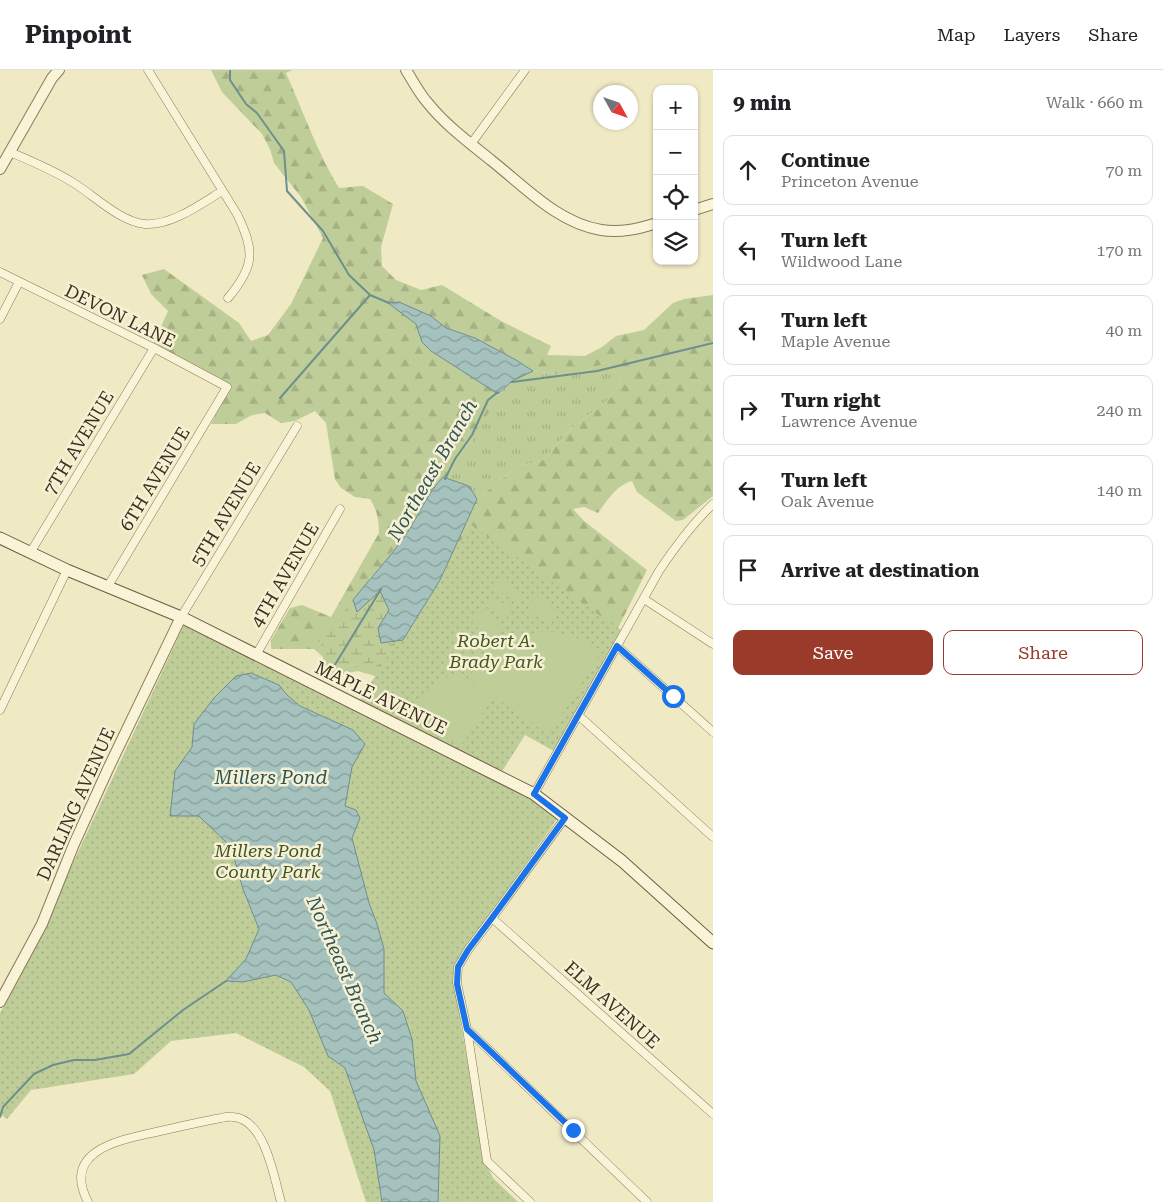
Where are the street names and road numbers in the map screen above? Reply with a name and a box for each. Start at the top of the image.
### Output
street label: DEVON LANE [61,280,179,351]
street label: 7TH AVENUE [39,387,118,499]
street label: 6TH AVENUE [115,423,194,535]
street label: 5TH AVENUE [186,458,265,570]
street label: 4TH AVENUE [246,519,323,631]
street label: MAPLE AVENUE [312,656,451,739]
street label: DARLING AVENUE [32,724,119,884]
street label: ELM AVENUE [561,957,664,1053]

